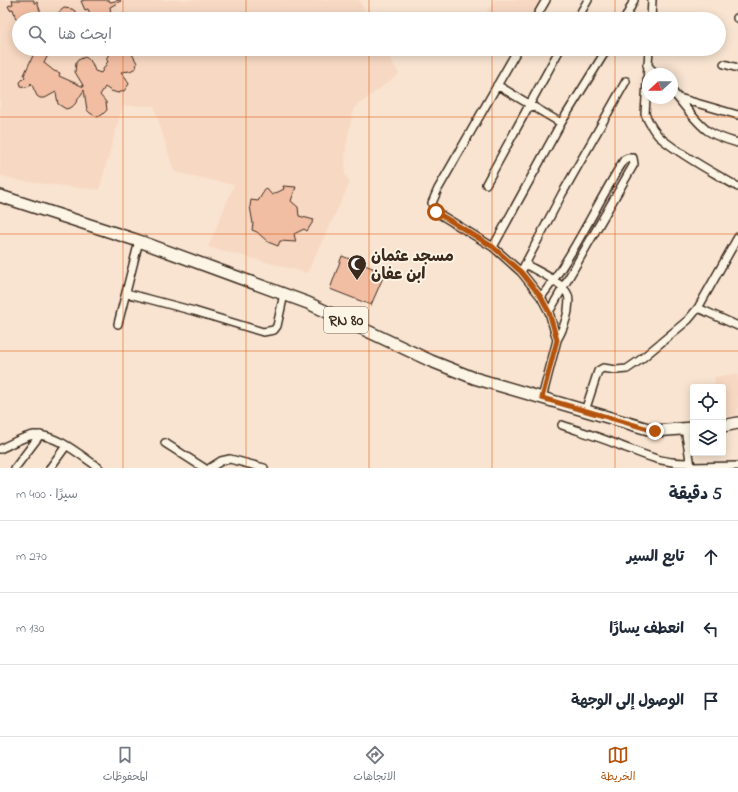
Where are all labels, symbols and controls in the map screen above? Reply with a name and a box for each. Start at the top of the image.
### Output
search box [12,12,726,56]
icon: search [26,23,48,45]
text: ابحث هنا [58,24,112,46]
north arrow [642,68,678,104]
route start [427,203,445,221]
place label: مسجد عثمان ابن عفان [371,245,454,287]
mosque icon: مسجد عثمان ابن عفان [346,253,368,281]
road number: RN 80 [324,307,368,333]
map controls [690,384,726,456]
button: locate [690,384,726,420]
button: layers [690,420,726,456]
route end [646,422,664,440]
text: 5 دقيقة [669,482,722,507]
text: سيرًا · 400 m [16,485,78,504]
text: تابع السير [627,546,684,568]
icon: ahead [700,546,722,568]
text: 270 m [16,547,47,566]
text: انعطف يسارًا [609,618,684,640]
icon: left [700,618,722,640]
text: 130 m [16,619,44,638]
text: الوصول إلى الوجهة [571,690,684,712]
icon: arrive [700,690,722,712]
tab: المحفوظات [103,744,148,786]
tab: الاتجاهات [353,744,396,786]
tab: الخريطة [601,744,635,786]

